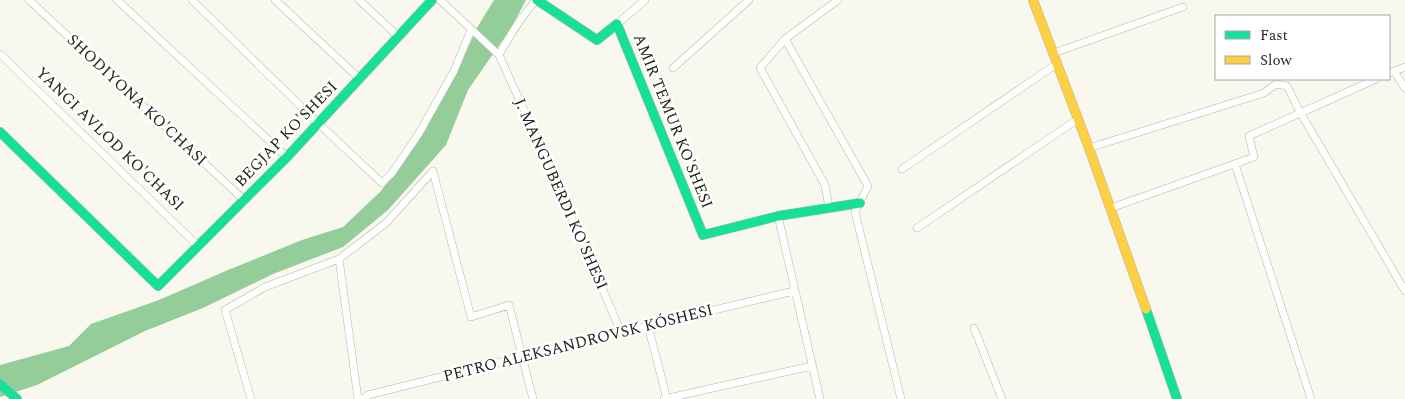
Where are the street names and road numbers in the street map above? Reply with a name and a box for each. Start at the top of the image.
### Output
street label: SHODIYONA KO'CHASI [61,28,213,172]
street label: AMIR TEMUR KO'SHESI [627,30,719,212]
street label: YANGI AVLOD KO'CHASI [30,61,190,217]
street label: BEGJAP KO'SHESI [229,76,343,192]
street label: J. MANGUBERDI KO'SHESI [508,94,614,294]
street label: PETRO ALEKSANDROVSK KÓSHESI [441,298,715,388]

